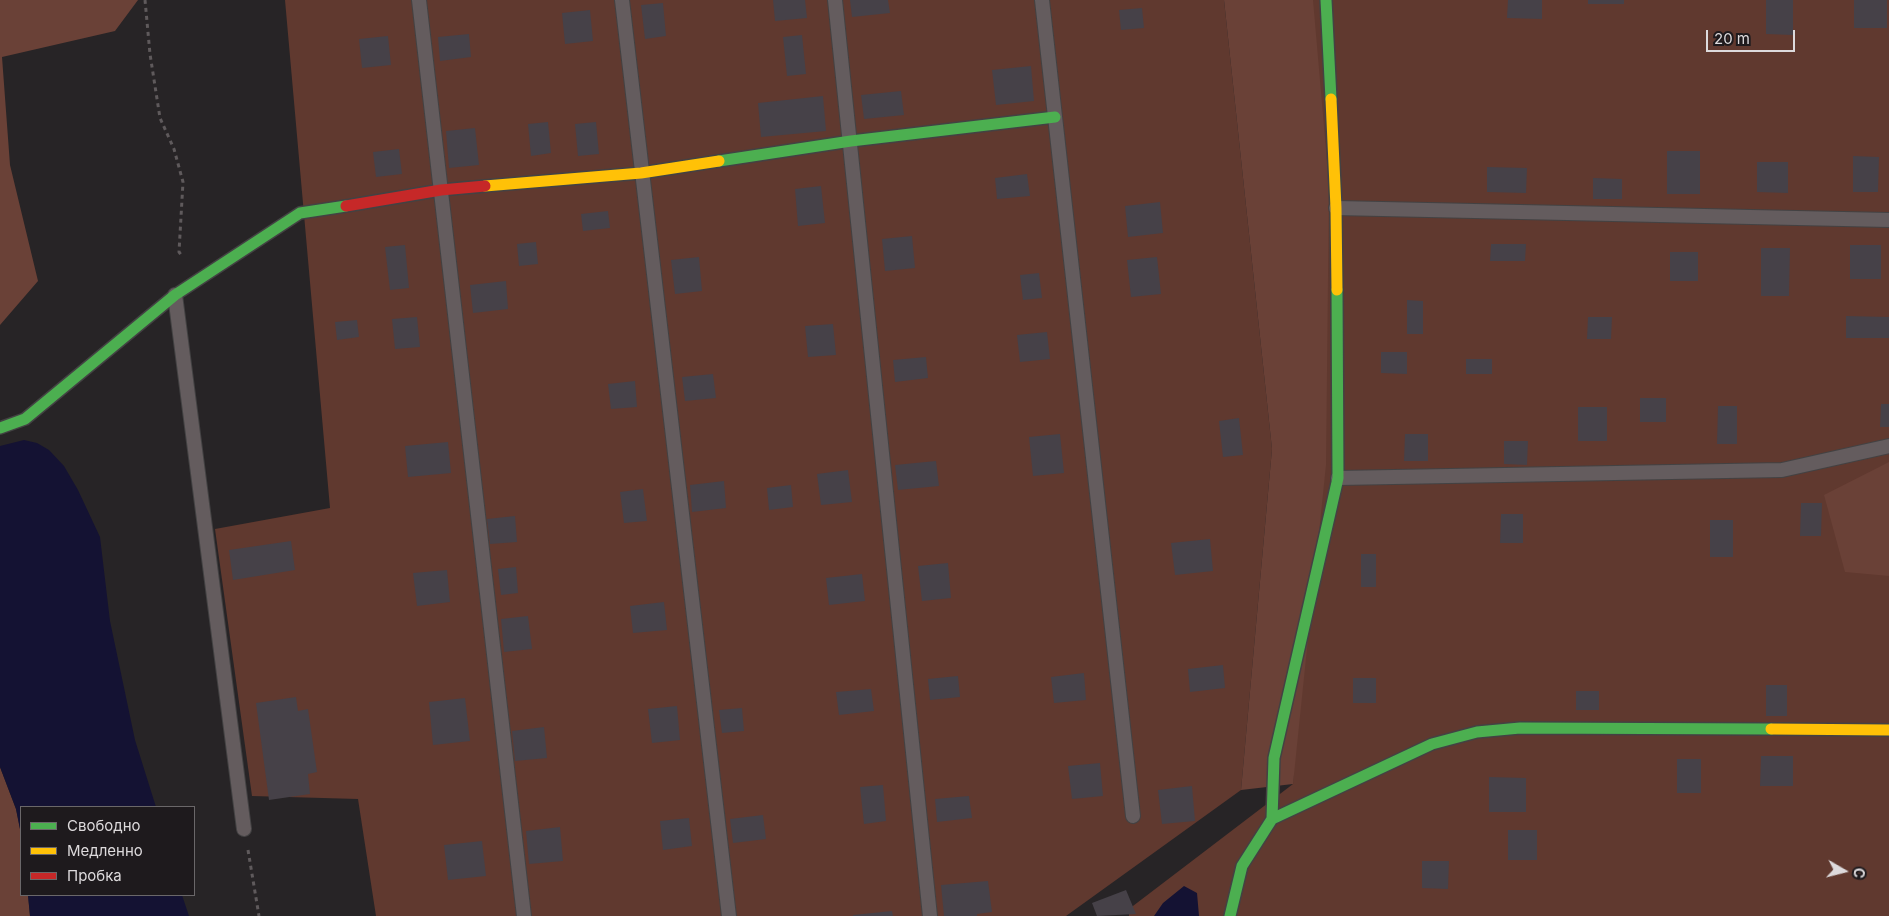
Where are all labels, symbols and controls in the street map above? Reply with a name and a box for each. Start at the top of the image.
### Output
scale bar [1709,20,1798,52]
text: 20 m [1714,29,1750,48]
legend [20,806,195,896]
text: Свободно [67,816,141,835]
text: Медленно [67,841,143,860]
north arrow [1819,846,1869,896]
text: Пробка [67,866,122,885]
text: С [1850,867,1868,879]

